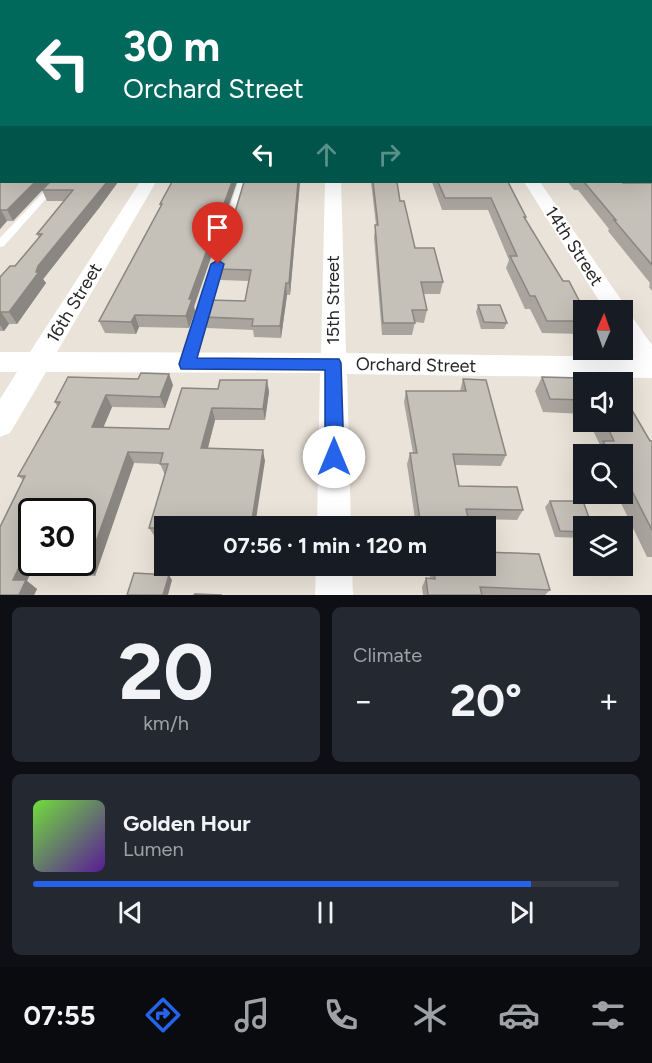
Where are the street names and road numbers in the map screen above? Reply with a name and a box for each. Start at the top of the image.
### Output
street label: 14th Street [540,202,608,290]
street label: 15th Street [322,255,344,345]
street label: 16th Street [42,259,107,347]
street label: Orchard Street [356,353,477,377]

